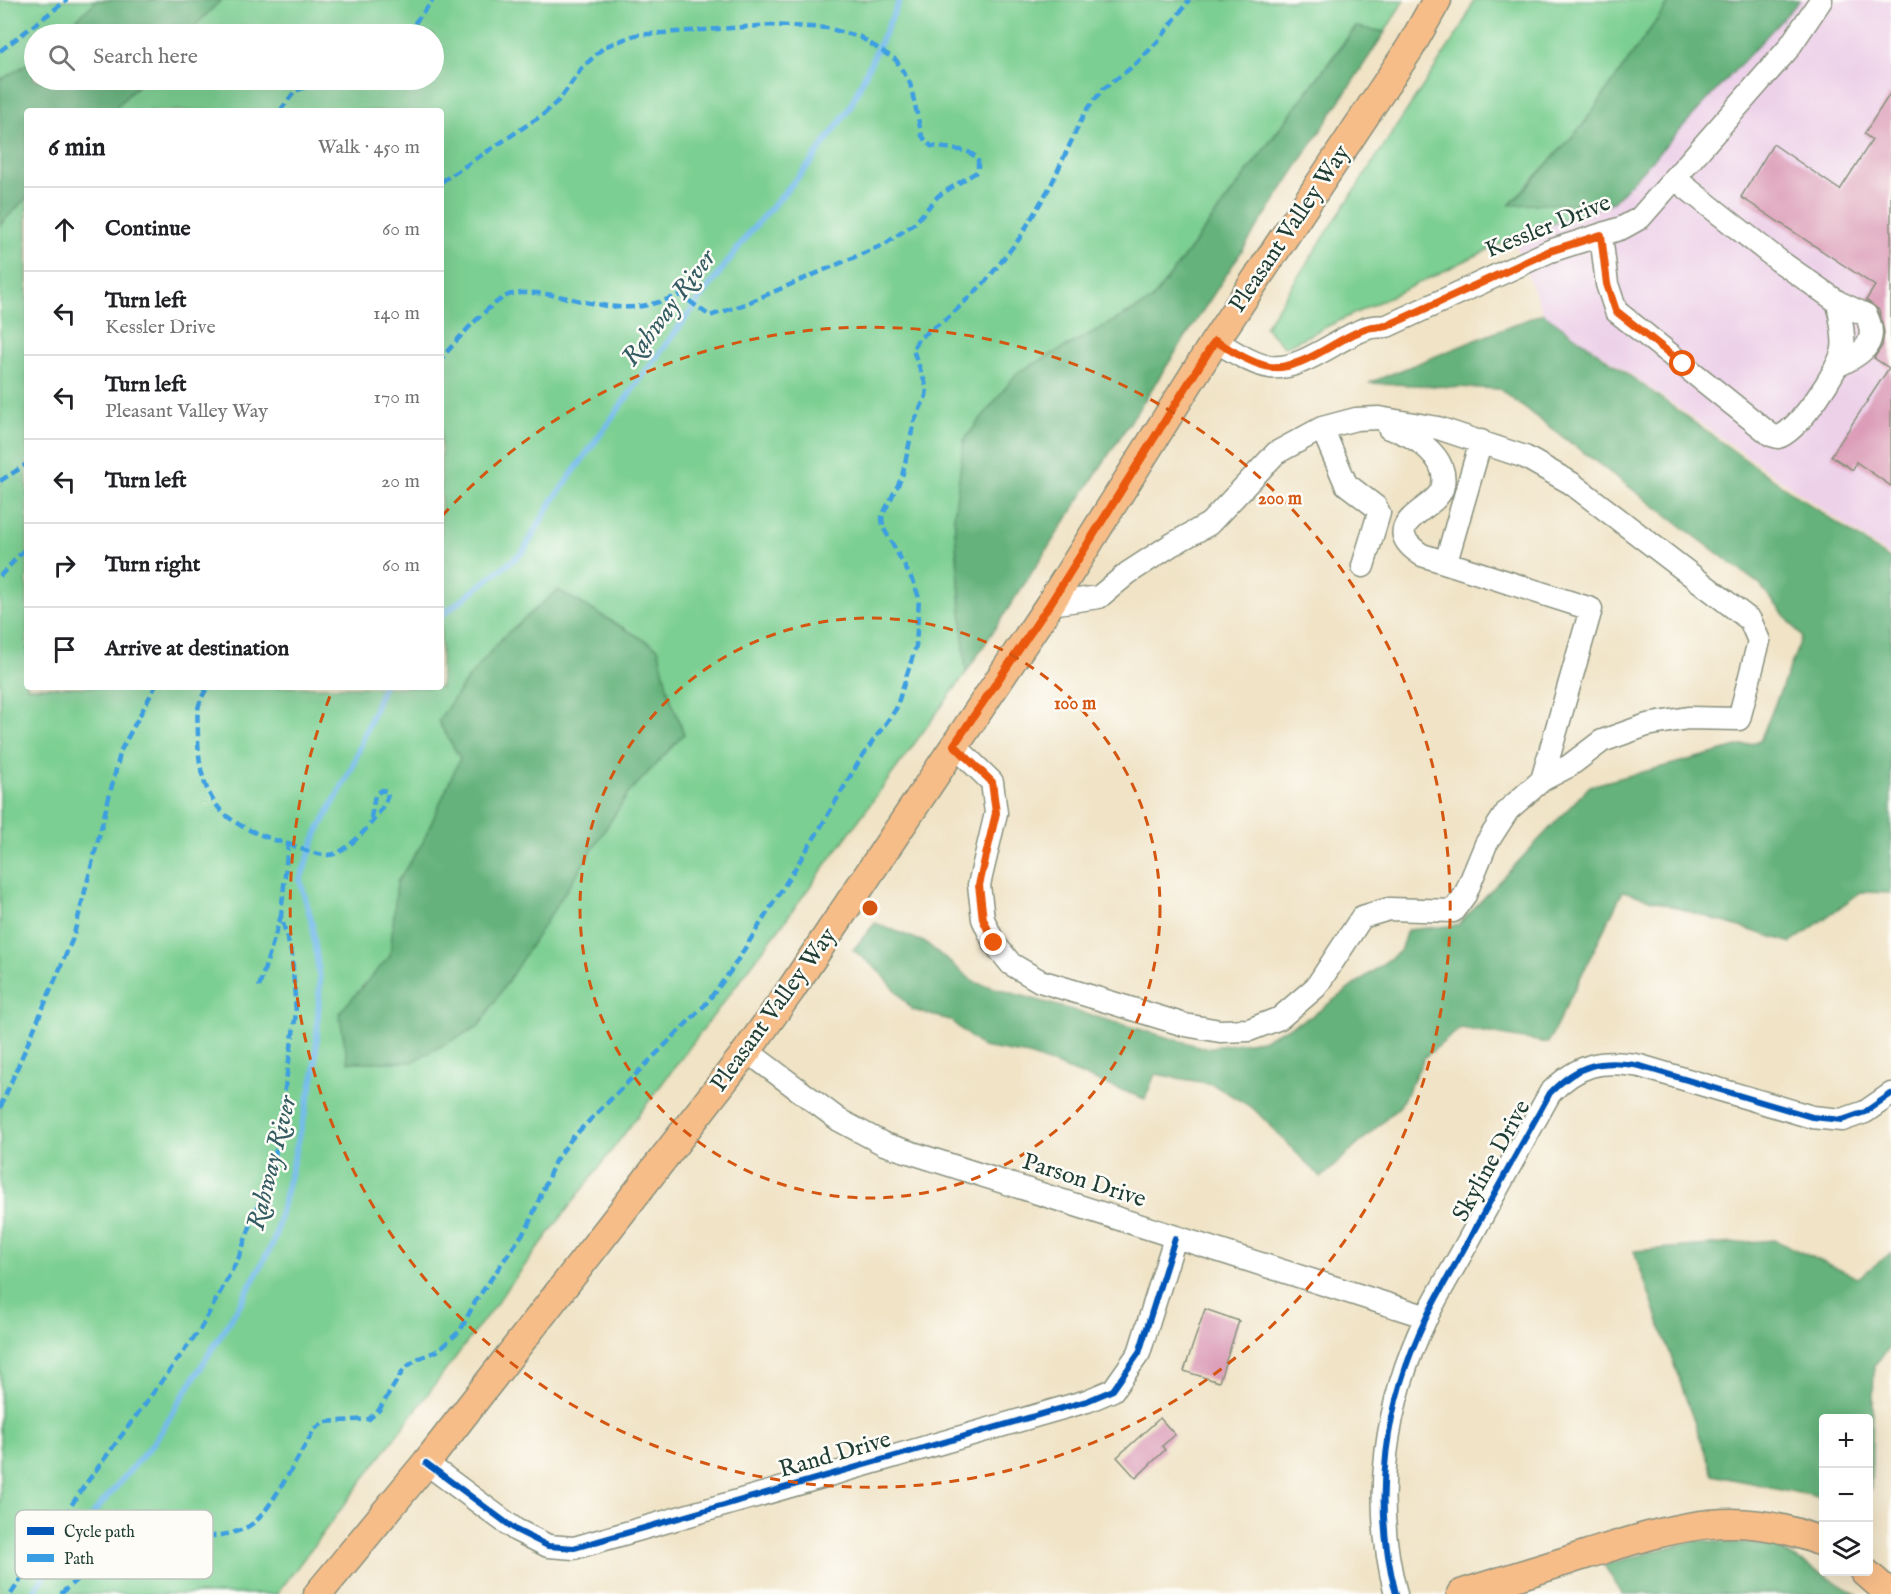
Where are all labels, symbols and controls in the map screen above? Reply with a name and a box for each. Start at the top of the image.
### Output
search box [24,24,444,90]
icon: search [45,41,78,74]
text: Search here [93,43,198,71]
text: 6 min [48,131,106,164]
text: Walk · 450 m [318,135,420,160]
street label: Pleasant Valley Way [1222,139,1358,319]
street label: Kessler Drive [1481,188,1615,266]
icon: ahead [48,213,81,246]
text: Continue [105,215,191,243]
text: 60 m [382,217,420,242]
water label: Rahway River [614,242,724,373]
text: Turn left [105,287,187,315]
icon: left [48,297,81,330]
text: 140 m [373,301,420,326]
text: Kessler Drive [105,315,216,340]
route start [1669,350,1695,376]
text: Turn left [105,371,187,399]
icon: left [48,381,81,414]
text: 170 m [374,385,420,410]
text: Pleasant Valley Way [105,399,268,424]
icon: left [48,465,81,498]
text: Turn left [105,467,187,495]
text: 20 m [381,469,420,494]
text: 200 m [1258,488,1302,511]
icon: right [48,549,81,582]
text: Turn right [105,551,200,579]
text: 60 m [382,553,420,578]
icon: arrive [48,633,81,666]
text: Arrive at destination [105,635,289,663]
text: 100 m [1054,693,1096,716]
centre of rings [860,898,880,918]
street label: Pleasant Valley Way [704,922,844,1098]
route end [980,929,1006,955]
water label: Rahway River [239,1091,305,1234]
street label: Skyline Drive [1446,1095,1538,1227]
street label: Parson Drive [1018,1146,1150,1216]
map controls [1819,1414,1873,1576]
button: + [1819,1414,1873,1468]
street label: Rand Drive [775,1424,895,1486]
button: − [1819,1468,1873,1522]
legend [15,1510,213,1579]
button: layers [1819,1522,1873,1576]
text: Cycle path [64,1523,135,1543]
text: Path [64,1550,95,1570]

